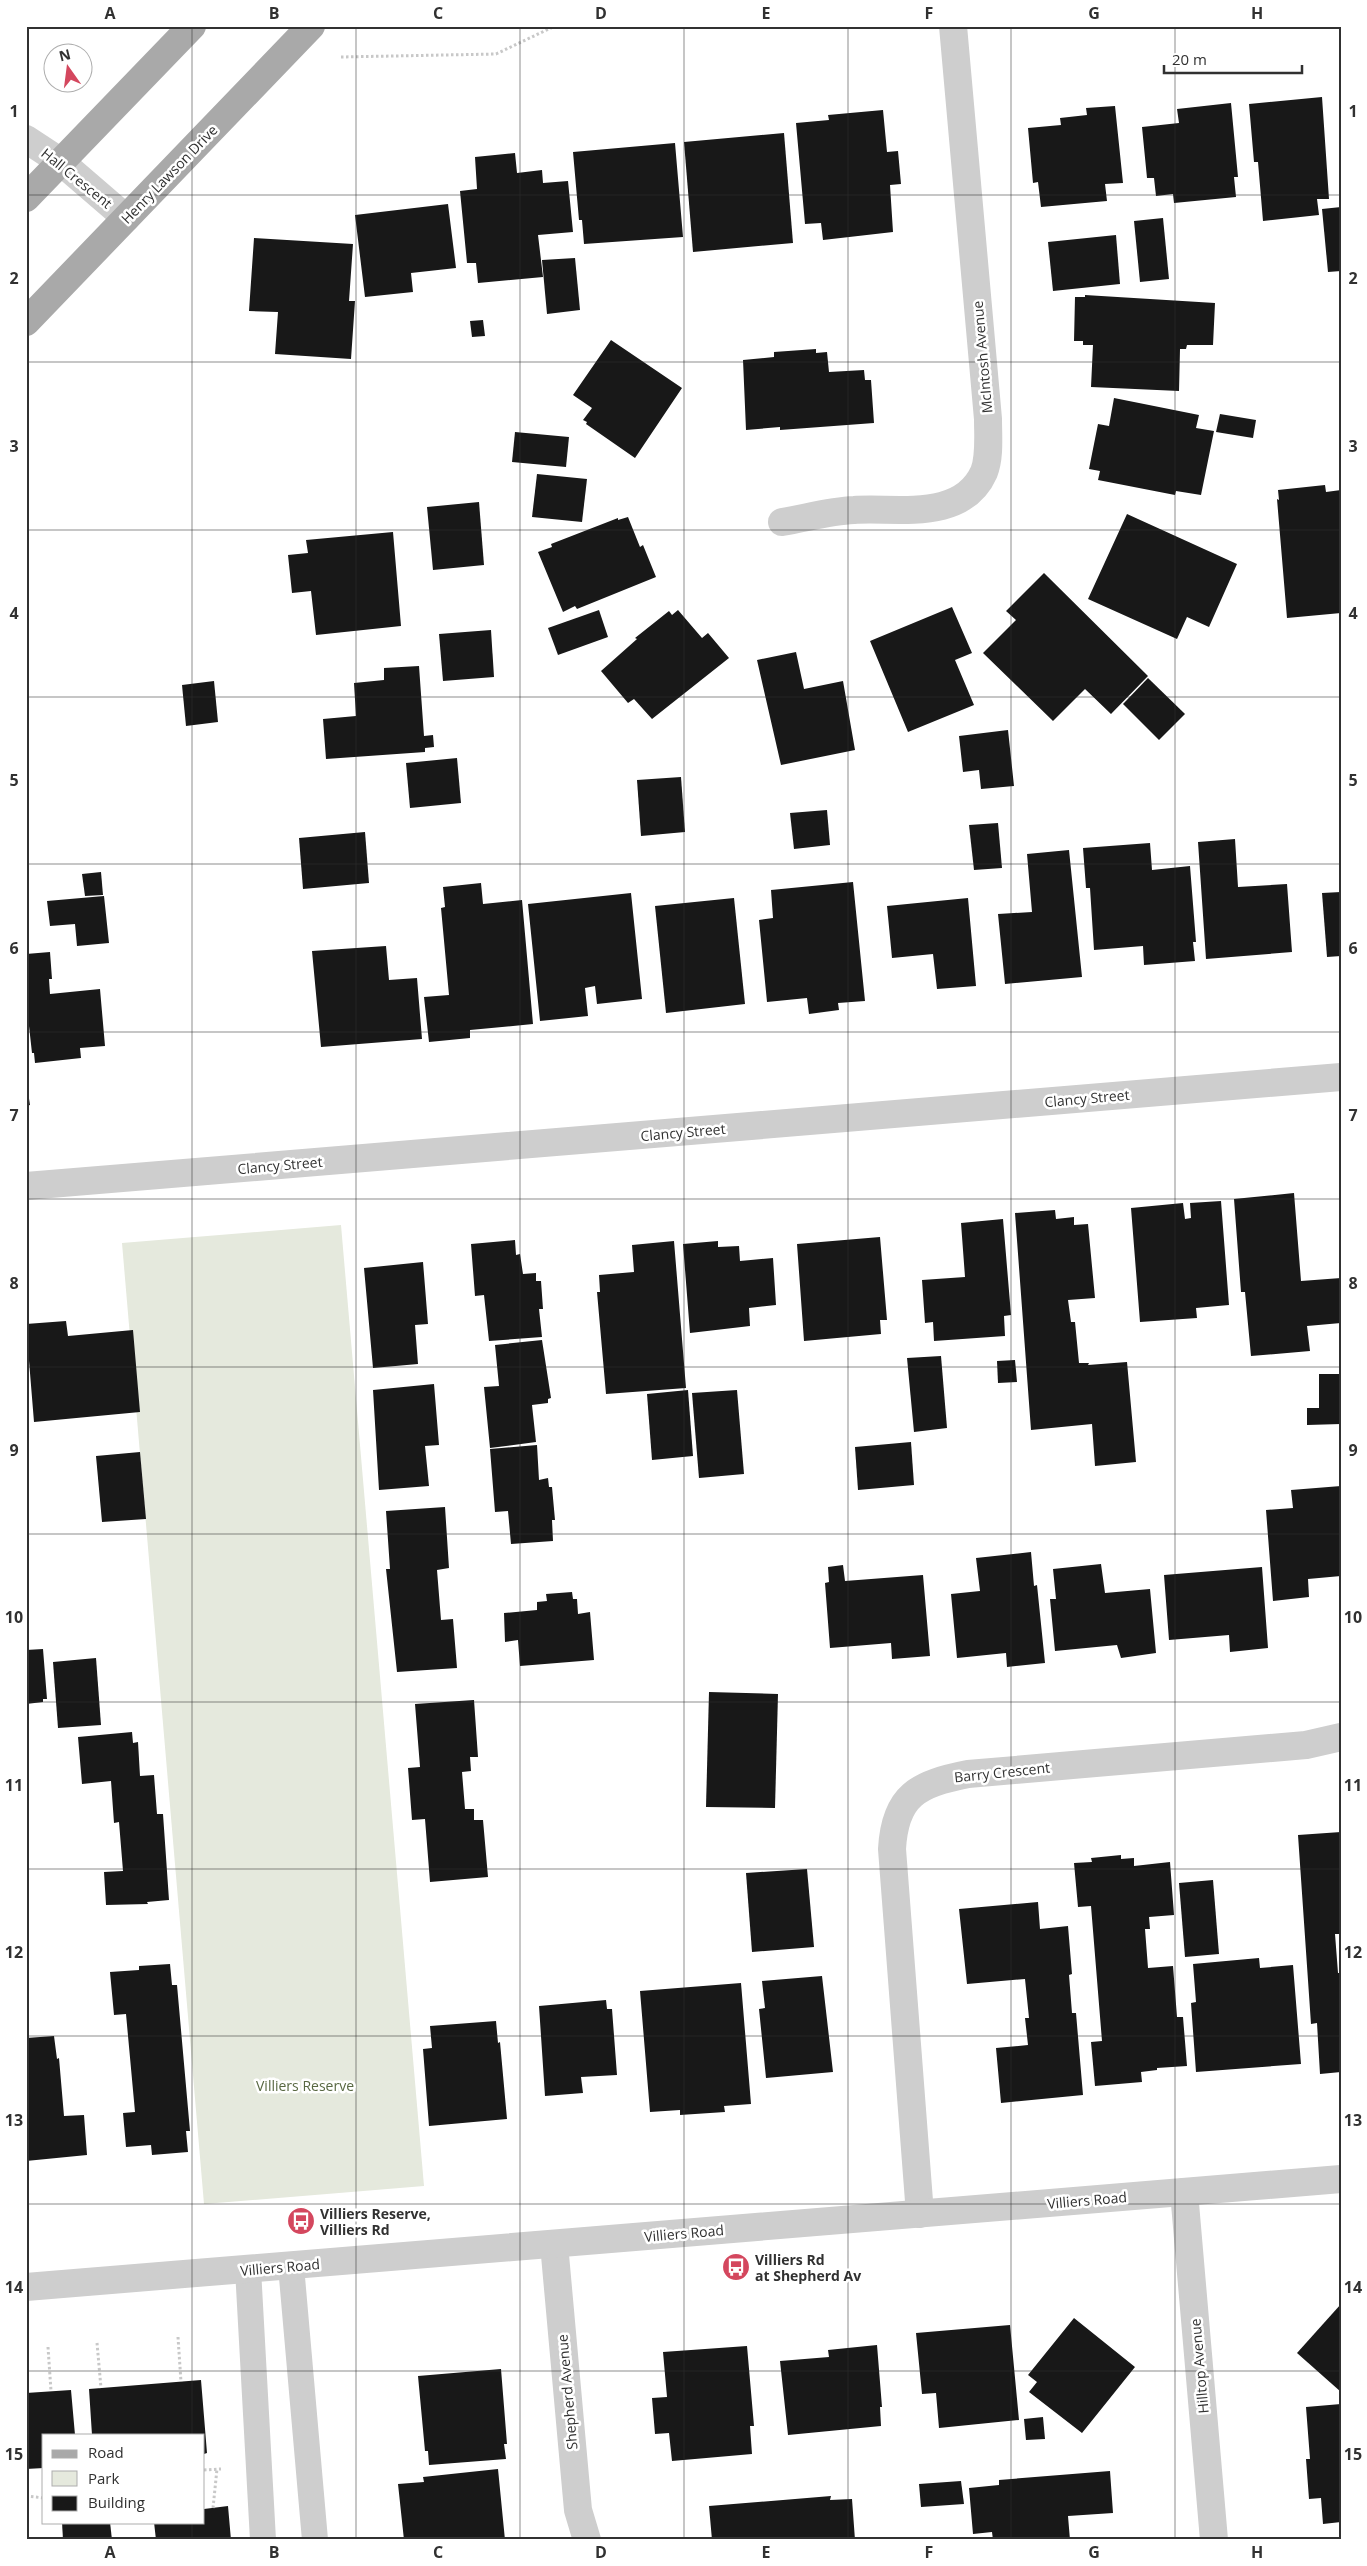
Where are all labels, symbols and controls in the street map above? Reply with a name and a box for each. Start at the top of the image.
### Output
text: A [104,2,116,24]
text: B [269,2,279,24]
text: C [433,2,443,24]
text: D [595,2,607,24]
text: E [762,2,771,24]
text: F [925,2,933,24]
text: G [1088,2,1100,24]
text: H [1251,2,1263,24]
north arrow [42,42,92,92]
scale bar [1164,42,1302,74]
text: N [57,44,73,65]
text: 20 m [1172,49,1207,69]
text: 1 [9,100,19,122]
text: 1 [1348,100,1358,122]
street label: Henry Lawson Drive [117,120,221,228]
street label: Hall Crescent [38,144,116,212]
text: 2 [9,267,19,289]
text: 2 [1348,267,1358,289]
street label: McIntosh Avenue [968,300,996,414]
text: 3 [9,435,19,457]
text: 3 [1348,435,1358,457]
text: 4 [9,602,19,624]
text: 4 [1348,602,1358,624]
text: 5 [9,769,19,791]
text: 5 [1348,769,1358,791]
text: 6 [9,937,19,959]
text: 6 [1348,937,1358,959]
street label: Clancy Street [1044,1085,1130,1111]
text: 7 [9,1104,19,1126]
text: 7 [1348,1104,1358,1126]
street label: Clancy Street [640,1119,726,1145]
street label: Clancy Street [237,1152,323,1178]
text: 8 [9,1272,19,1294]
text: 8 [1348,1272,1358,1294]
text: 9 [9,1439,19,1461]
text: 9 [1348,1439,1358,1461]
text: 10 [5,1606,23,1628]
text: 10 [1344,1606,1362,1628]
street label: Barry Crescent [953,1758,1051,1786]
text: 11 [5,1774,23,1796]
text: 11 [1344,1774,1362,1796]
text: 12 [5,1941,23,1963]
text: 12 [1344,1941,1362,1963]
park label: Villiers Reserve [256,2076,354,2095]
text: 13 [5,2109,23,2131]
text: 13 [1344,2109,1362,2131]
street label: Villiers Road [1046,2187,1128,2213]
place label: Villiers Reserve, Villiers Rd [320,2204,431,2239]
bus stop icon: Villiers Reserve, Villiers Rd [286,2206,316,2236]
street label: Villiers Road [643,2220,725,2246]
place label: Villiers Rd at Shepherd Av [755,2250,861,2285]
bus stop icon: Villiers Rd at Shepherd Av [721,2252,751,2282]
street label: Villiers Road [239,2254,321,2280]
text: 14 [5,2276,23,2298]
text: 14 [1344,2276,1362,2298]
street label: Hilltop Avenue [1185,2318,1213,2414]
street label: Shepherd Avenue [552,2333,582,2451]
legend [42,2434,205,2524]
text: Road [88,2442,124,2462]
text: 15 [5,2443,23,2465]
text: 15 [1344,2443,1362,2465]
text: Park [88,2468,119,2488]
text: Building [88,2492,145,2512]
text: A [104,2541,116,2563]
text: B [269,2541,279,2563]
text: C [433,2541,443,2563]
text: D [595,2541,607,2563]
text: E [762,2541,771,2563]
text: F [925,2541,933,2563]
text: G [1088,2541,1100,2563]
text: H [1251,2541,1263,2563]

